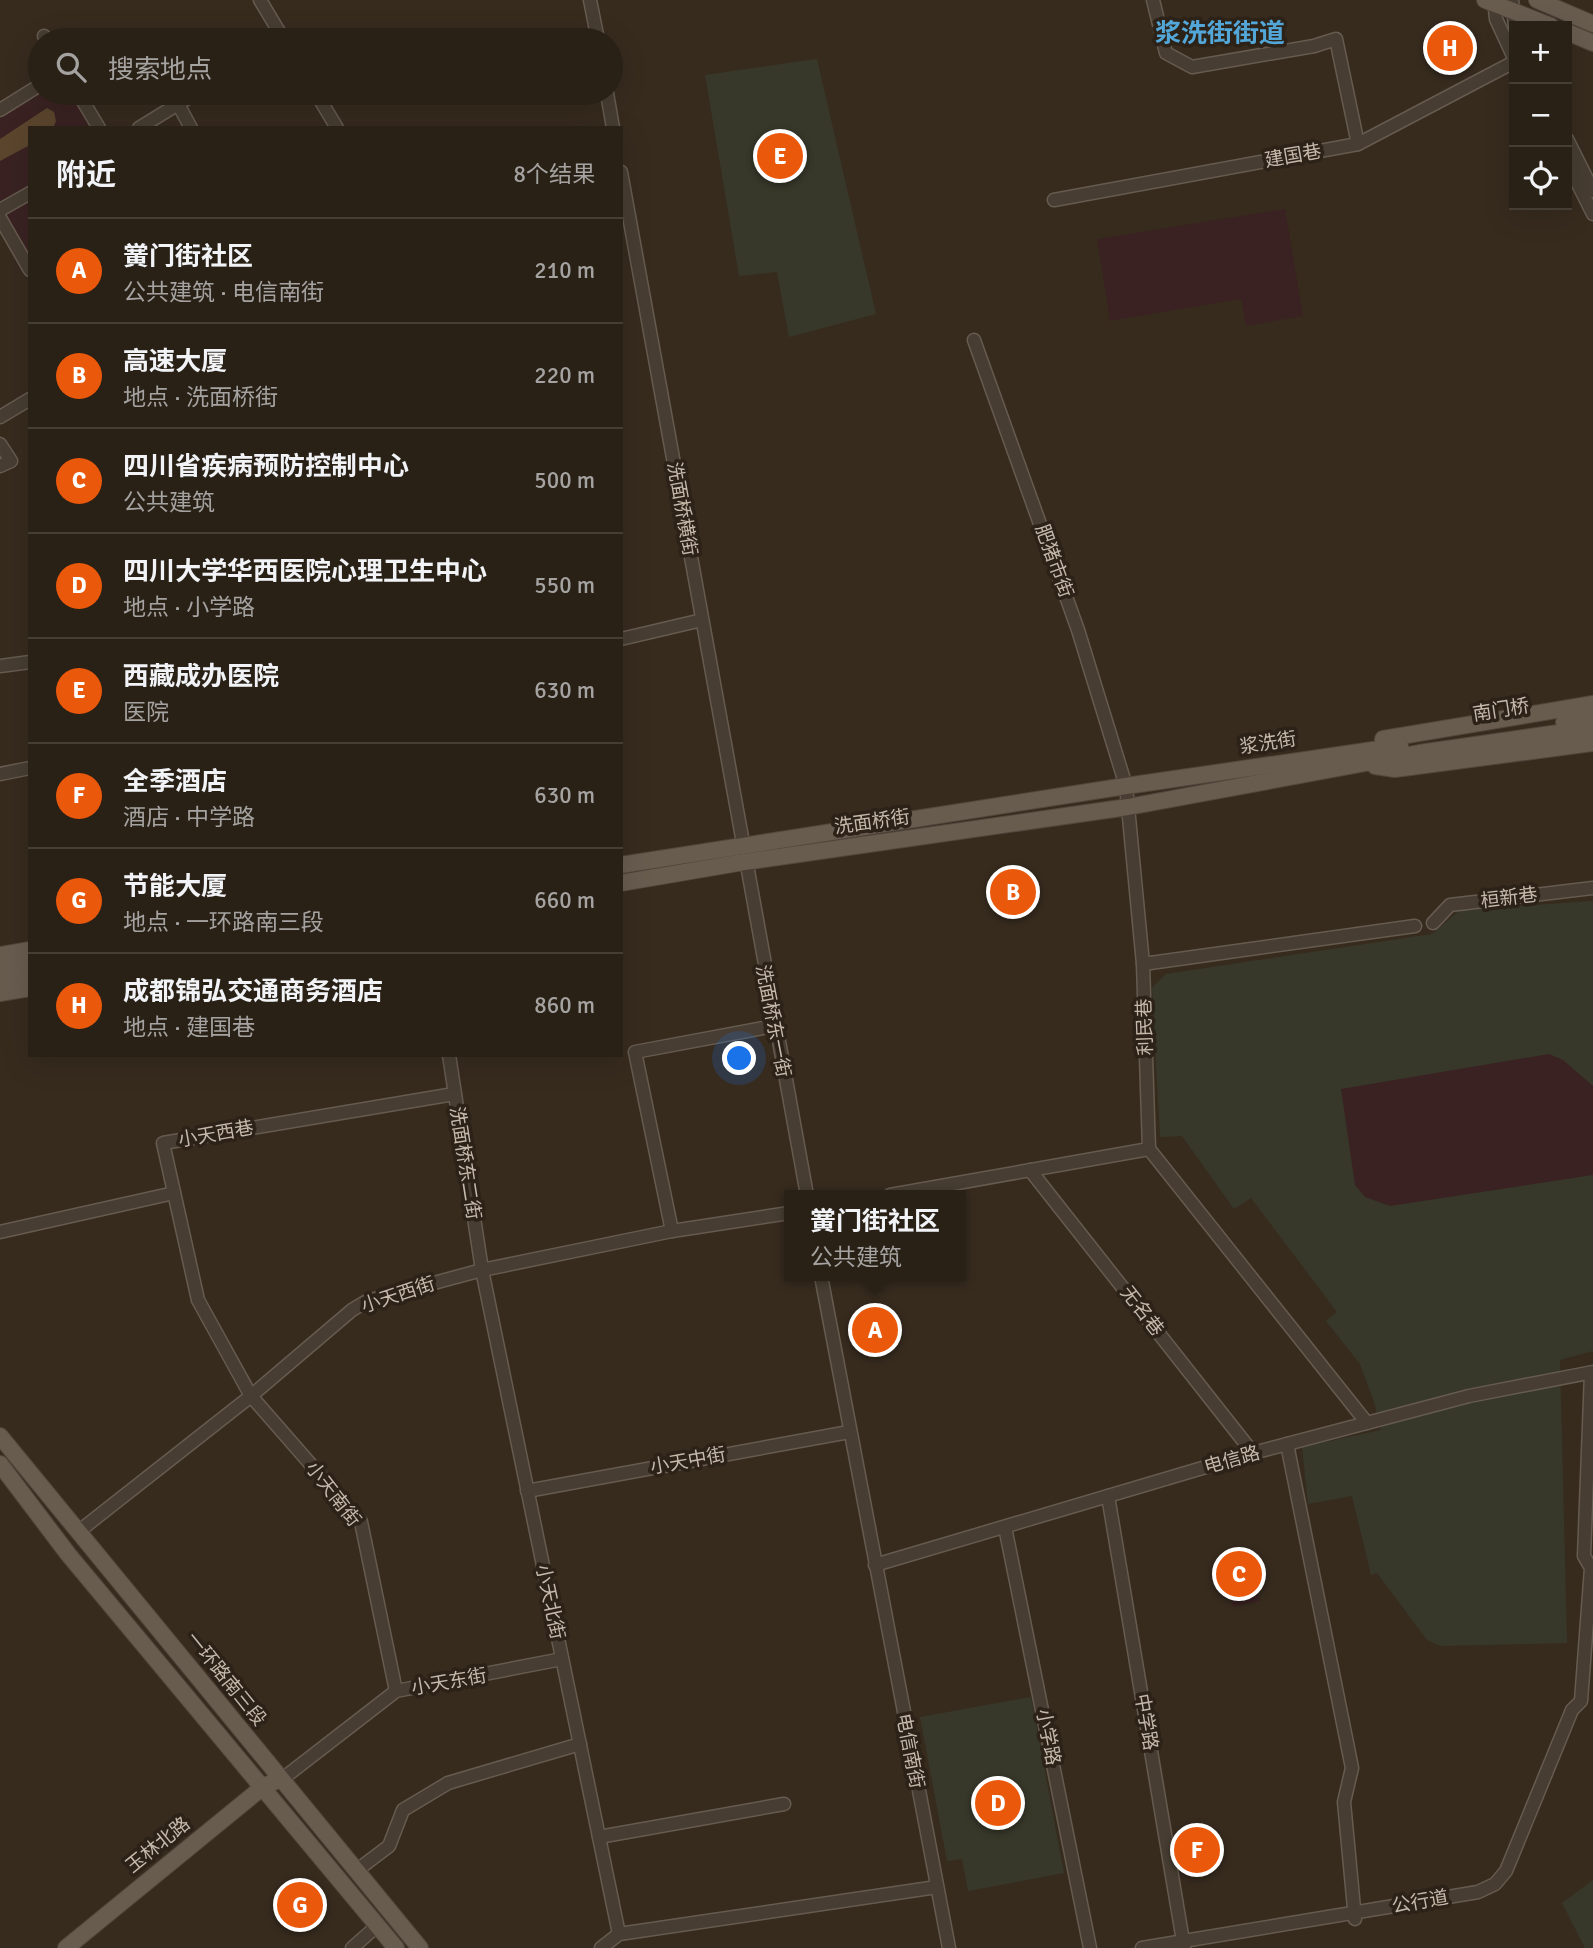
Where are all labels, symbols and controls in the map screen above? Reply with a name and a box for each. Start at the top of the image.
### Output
district label: 浆洗街街道 [1155,18,1285,50]
map controls [1509,21,1572,210]
button: + [1509,21,1572,84]
pin: H [1427,22,1473,74]
search box [28,28,623,105]
icon: search [52,48,90,86]
text: 搜索地点 [108,54,212,86]
button: − [1509,84,1572,147]
pin: E [757,130,803,182]
street label: 建国巷 [1263,139,1323,173]
button: locate [1509,147,1572,210]
text: 附近 [56,157,116,194]
text: 8个结果 [514,160,595,189]
text: 黉门街社区 [123,241,253,273]
text: A [72,256,86,285]
text: 210 m [534,256,595,285]
text: 公共建筑 · 电信南街 [123,278,324,307]
text: 高速大厦 [123,346,227,378]
text: B [72,361,86,390]
text: 220 m [534,361,595,390]
text: 地点 · 洗面桥街 [123,383,278,412]
text: 四川省疾病预防控制中心 [123,451,409,483]
street label: 洗面桥横街 [662,460,702,558]
text: C [72,466,86,495]
text: 500 m [534,466,595,495]
text: 公共建筑 [123,488,215,517]
street label: 肥猪市街 [1030,521,1078,601]
text: 四川大学华西医院心理卫生中心 [123,556,487,588]
text: D [71,571,87,600]
text: 550 m [534,571,595,600]
text: 地点 · 小学路 [123,593,255,622]
text: 西藏成办医院 [123,661,279,693]
text: E [72,676,86,705]
text: 630 m [534,676,595,705]
street label: 南门桥 [1471,694,1531,726]
text: 医院 [123,698,169,727]
street label: 浆洗街 [1238,727,1298,759]
text: 全季酒店 [123,766,227,798]
text: F [73,781,85,810]
text: 630 m [534,781,595,810]
text: 酒店 · 中学路 [123,803,255,832]
street label: 洗面桥街 [833,805,911,839]
pin: B [990,866,1036,918]
text: 节能大厦 [123,871,227,903]
street label: 桓新巷 [1479,883,1539,913]
text: G [71,886,87,915]
text: 660 m [534,886,595,915]
text: 地点 · 一环路南三段 [123,908,324,937]
street label: 洗面桥东一街 [750,963,796,1079]
text: 成都锦弘交通商务酒店 [123,976,383,1008]
text: H [71,991,87,1020]
text: 860 m [534,991,595,1020]
street label: 利民巷 [1132,998,1158,1056]
text: 地点 · 建国巷 [123,1013,255,1042]
your location [722,1041,756,1075]
street label: 洗面桥东二街 [444,1105,486,1221]
street label: 小天西巷 [176,1116,256,1152]
popup [784,1190,966,1281]
text: 黉门街社区 [810,1206,940,1238]
text: 公共建筑 [810,1243,902,1272]
street label: 小天西街 [358,1272,438,1318]
street label: 无名巷 [1115,1281,1169,1341]
pin: A [852,1304,898,1356]
street label: 电信路 [1201,1441,1263,1479]
street label: 小天中街 [648,1443,728,1479]
street label: 小天南街 [300,1457,366,1531]
pin: C [1216,1548,1262,1600]
street label: 小天北街 [530,1562,570,1642]
street label: 一环路南三段 [181,1627,271,1731]
street label: 小天东街 [409,1664,489,1700]
street label: 中学路 [1129,1692,1163,1752]
street label: 小学路 [1031,1707,1065,1767]
street label: 电信南街 [891,1711,929,1791]
pin: D [975,1777,1021,1829]
street label: 玉林北路 [121,1812,195,1878]
pin: F [1174,1824,1220,1876]
pin: G [277,1879,323,1931]
street label: 公行道 [1390,1885,1450,1919]

